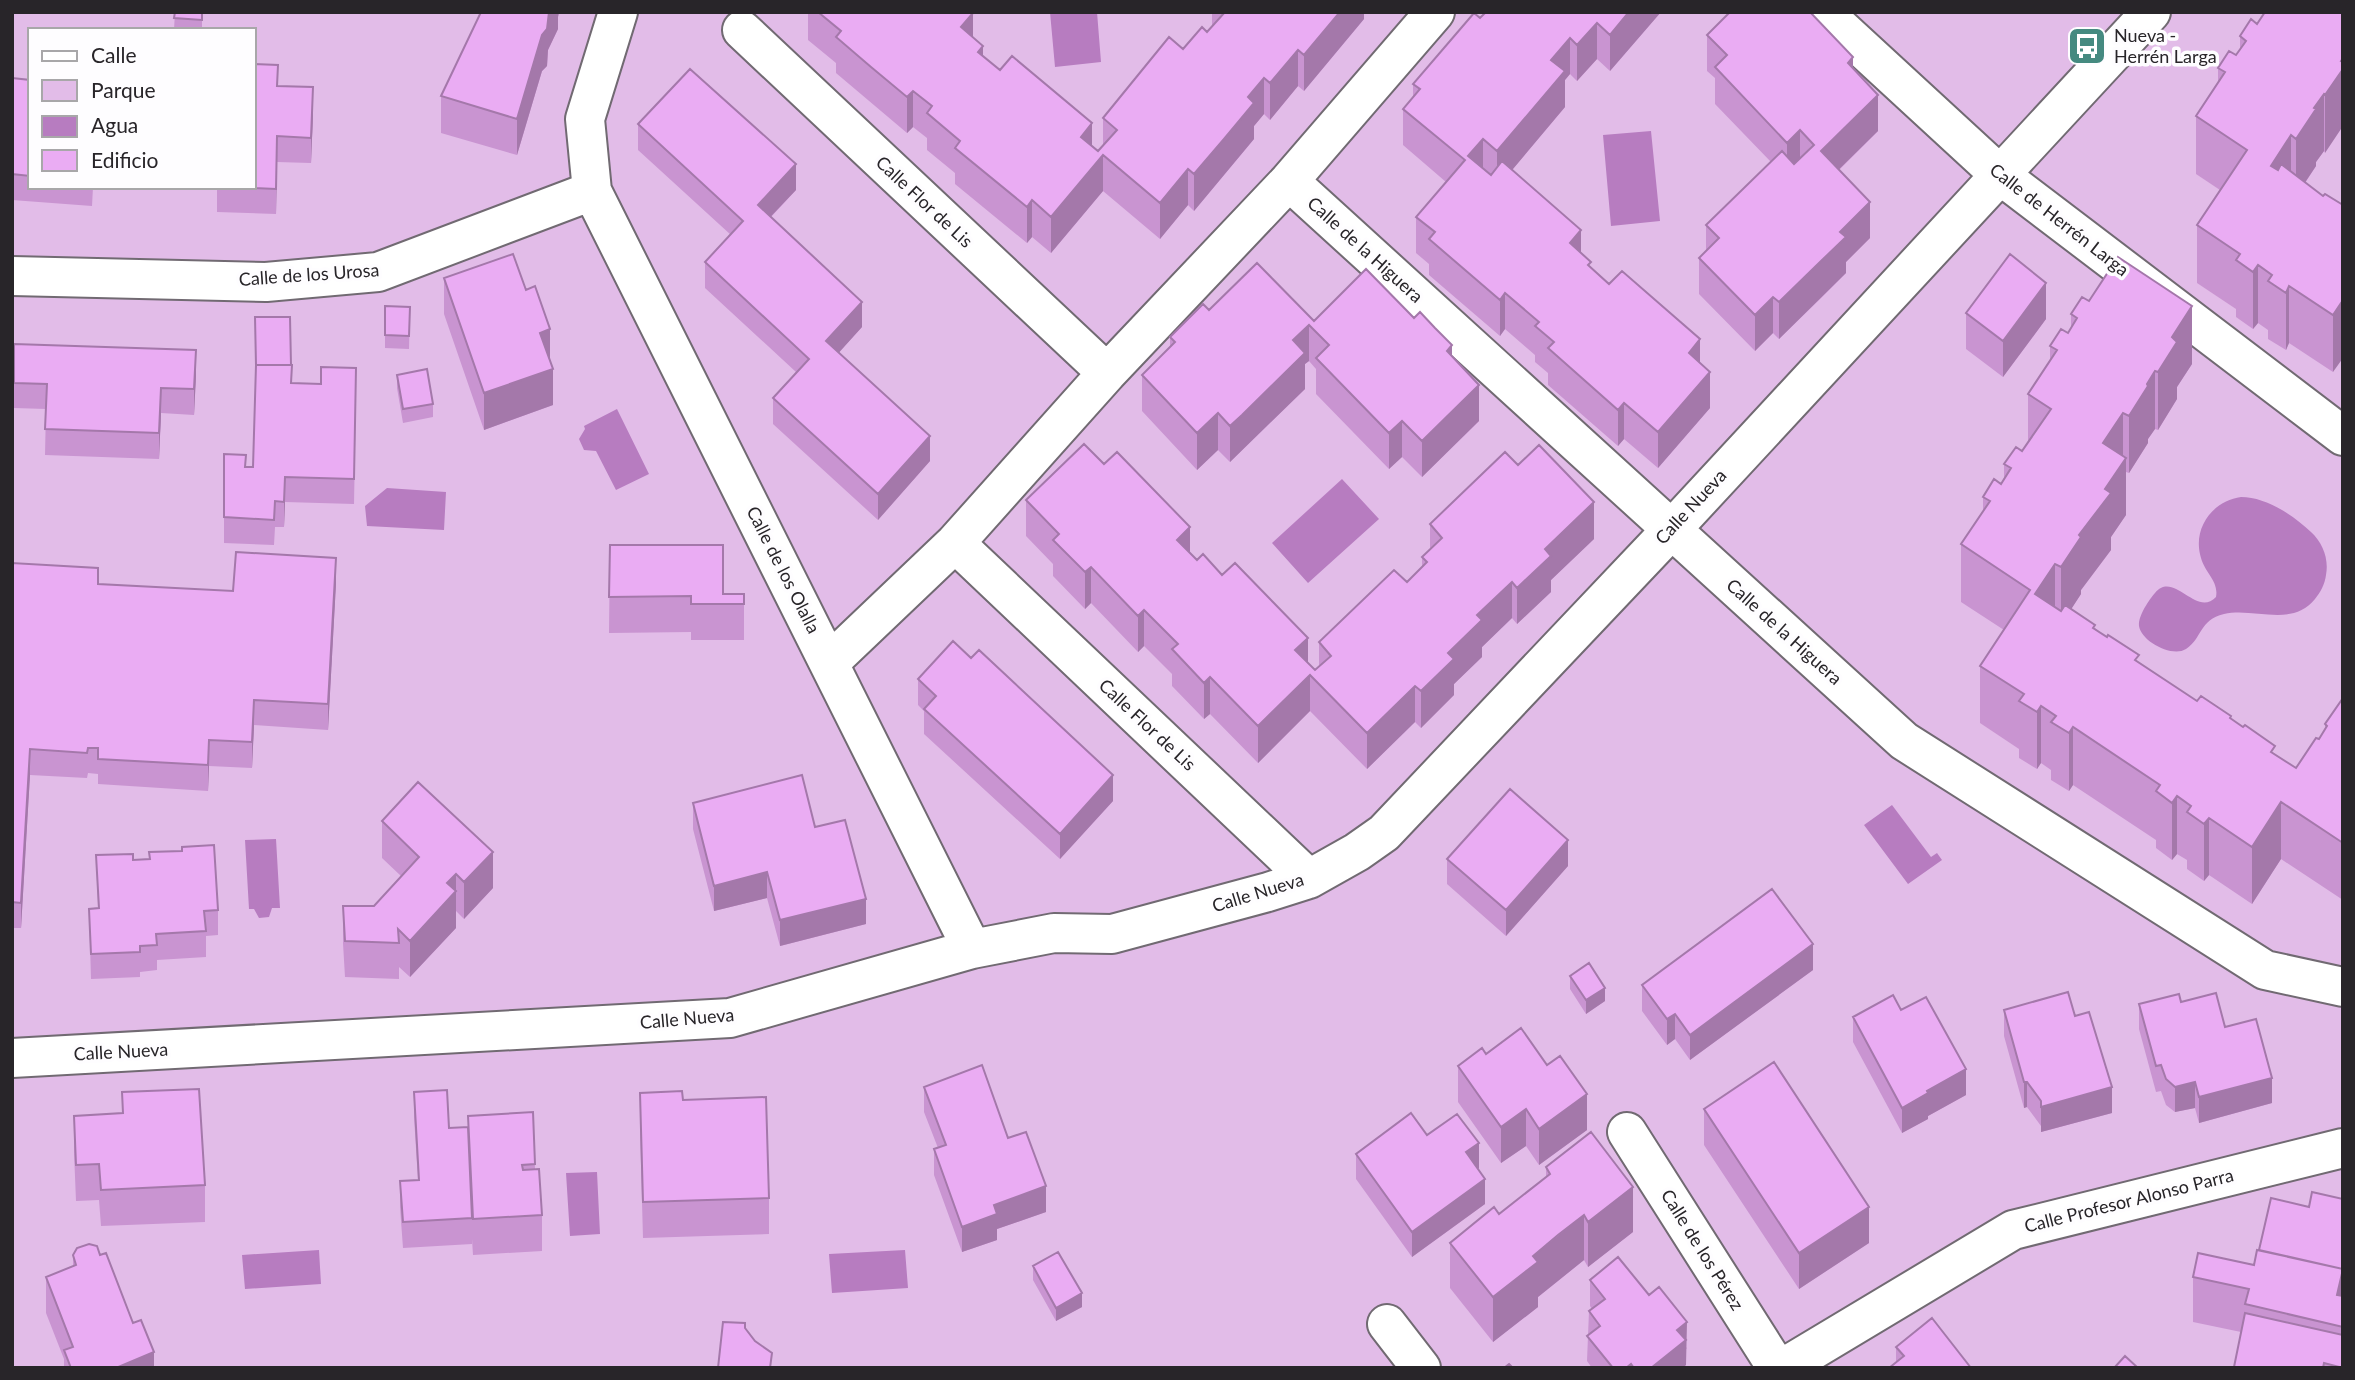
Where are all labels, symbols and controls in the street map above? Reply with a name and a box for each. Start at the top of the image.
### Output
place label: Nueva - Herrén Larga [2114,24,2217,67]
bus stop icon: Nueva - Herrén Larga [2066,25,2108,67]
legend [28,28,256,189]
text: Calle [91,42,136,67]
text: Parque [91,77,156,102]
text: Agua [91,112,138,137]
text: Edificio [91,147,159,172]
street label: Calle Flor de Lis [872,151,978,252]
street label: Calle de Herrén Larga [1986,158,2134,280]
street label: Calle de la Higuera [1303,192,1428,307]
street label: Calle de los Urosa [238,258,380,290]
street label: Calle Nueva [1650,464,1731,548]
street label: Calle de los Olalla [742,502,825,637]
street label: Calle de la Higuera [1722,574,1847,689]
street label: Calle Flor de Lis [1095,674,1201,775]
street label: Calle Nueva [1209,868,1306,916]
street label: Calle Nueva [639,1003,735,1033]
street label: Calle Nueva [73,1038,169,1064]
street label: Calle Profesor Alonso Parra [2022,1163,2236,1237]
street label: Calle de los Pérez [1657,1185,1749,1314]

